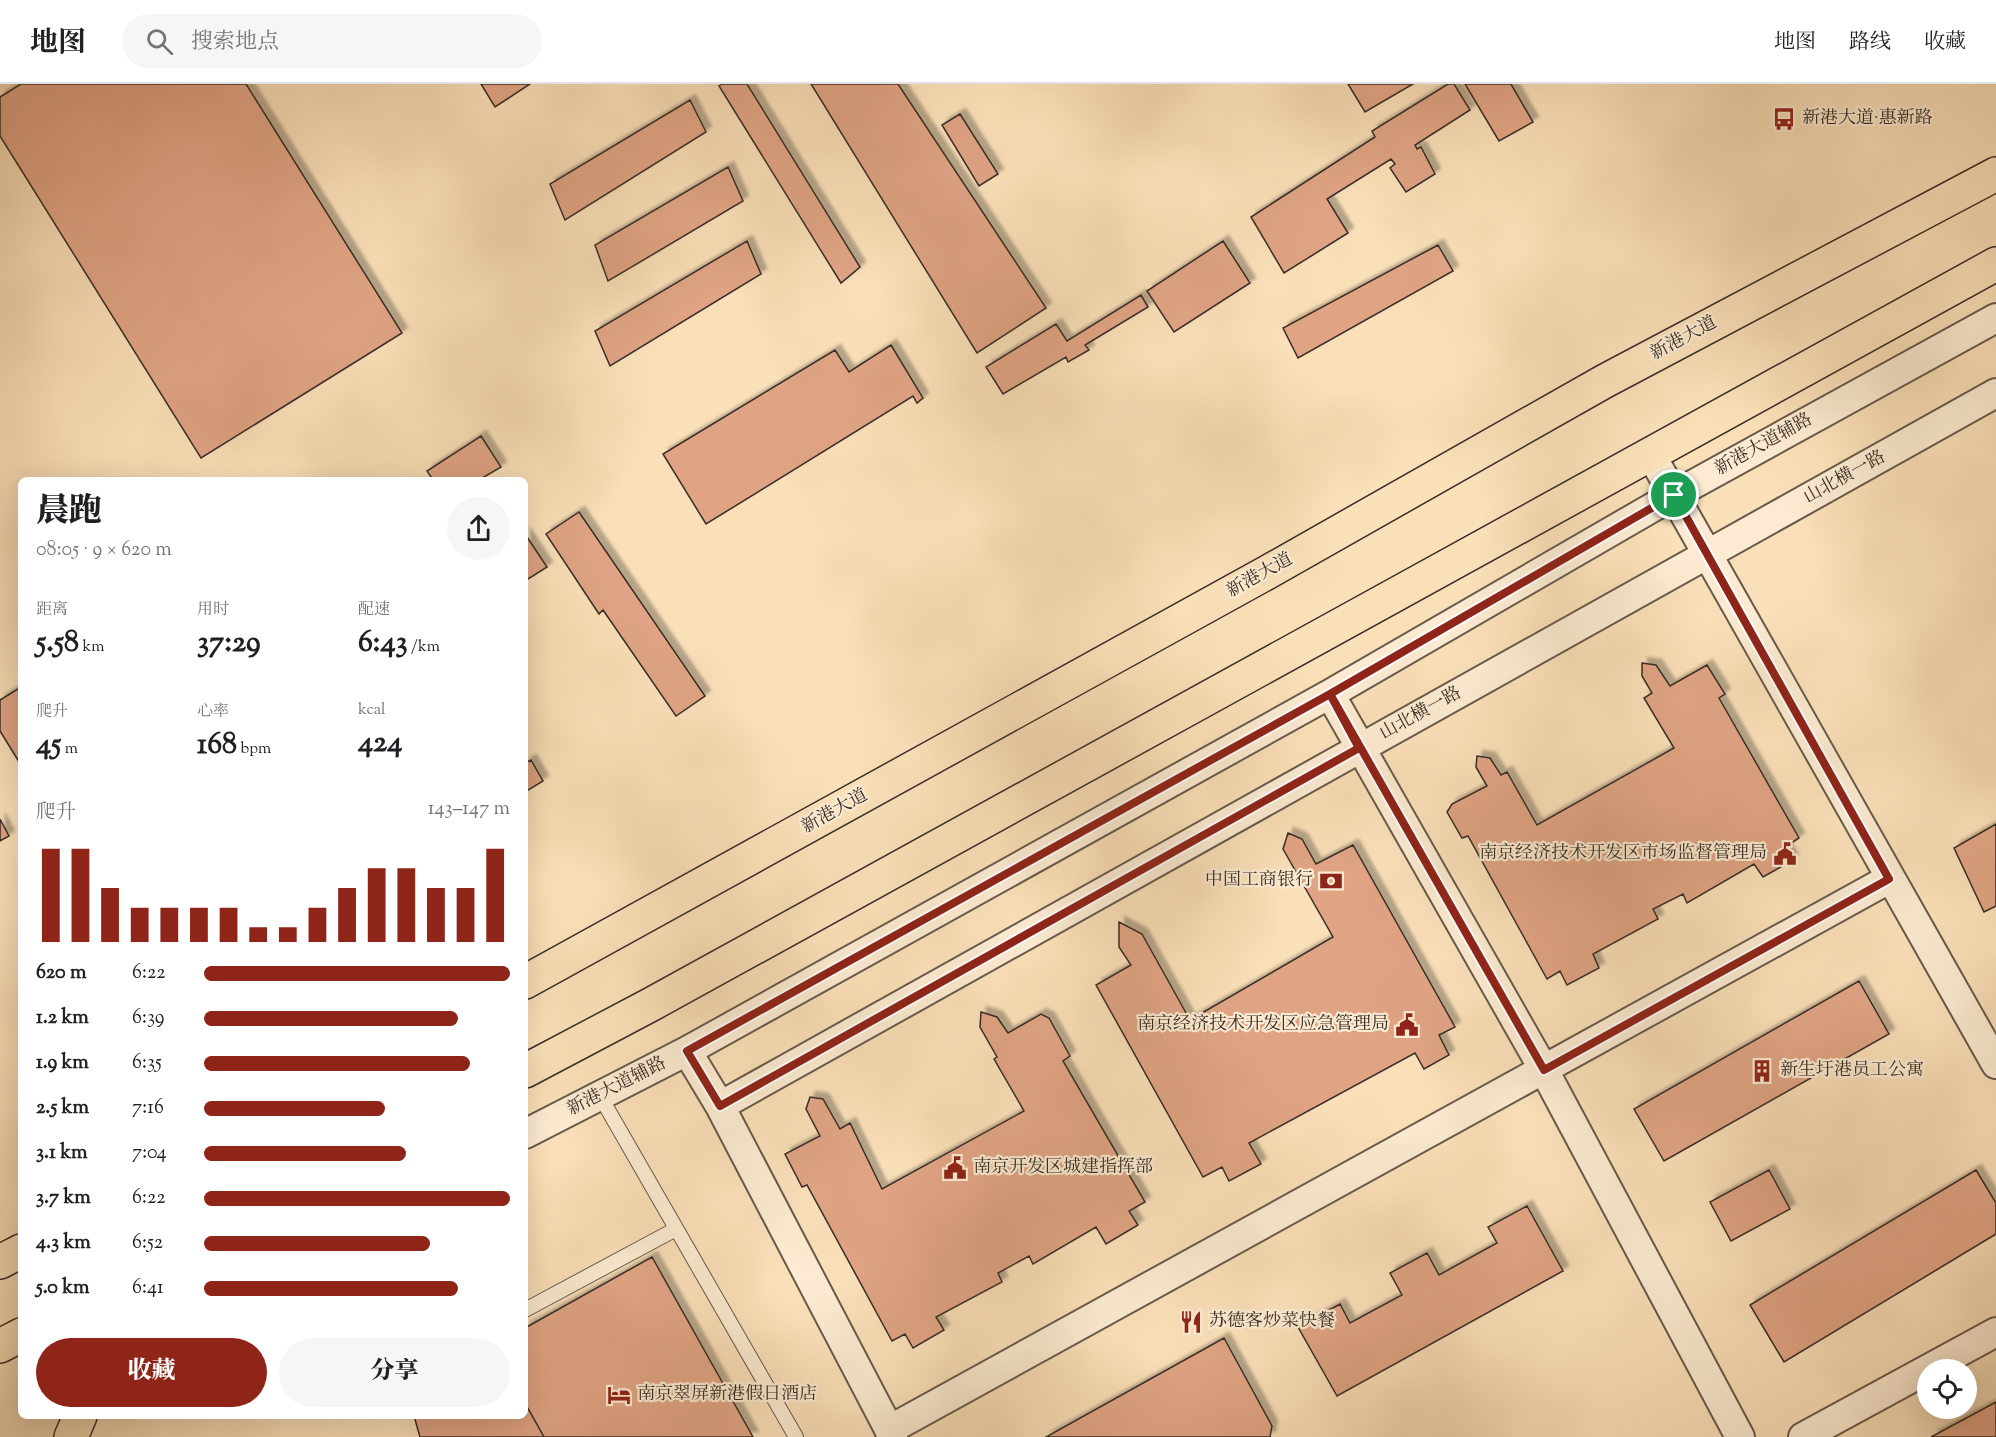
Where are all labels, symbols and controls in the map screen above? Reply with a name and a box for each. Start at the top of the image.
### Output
search box [122,14,542,68]
text: 地图 [30,24,86,64]
icon: search [143,25,176,58]
text: 搜索地点 [191,27,279,59]
text: 地图 [1774,28,1816,58]
text: 路线 [1849,28,1891,58]
text: 收藏 [1924,28,1966,58]
bus stop icon: 新港大道·惠新路 [1771,106,1797,132]
place label: 新港大道·惠新路 [1802,106,1933,132]
street label: 新港大道 [1646,311,1722,367]
street label: 新港大道辅路 [1710,407,1818,483]
street label: 山北横一路 [1799,445,1891,511]
pin [1648,469,1699,520]
icon: arrive [1657,478,1690,511]
text: 晨跑 [36,489,102,537]
button: share [447,497,510,560]
text: 08:05 · 9 × 620 m [36,536,172,565]
street label: 新港大道 [1222,547,1298,605]
text: 距离 [36,599,68,622]
text: 用时 [197,599,229,622]
text: 配速 [358,599,390,622]
text: 5.58 [36,622,79,665]
text: 37:29 [197,622,261,665]
text: 6:43 [358,622,408,665]
text: km [79,636,104,659]
text: /km [408,636,440,659]
street label: 山北横一路 [1375,681,1467,747]
text: kcal [358,699,386,722]
text: 爬升 [36,701,68,724]
text: 心率 [197,701,229,724]
text: 424 [358,722,402,765]
text: 45 [36,724,61,767]
text: 168 [197,724,237,767]
text: m [61,738,78,761]
text: bpm [237,738,271,761]
street label: 新港大道 [797,783,873,841]
text: 143–147 m [428,795,510,824]
text: 爬升 [36,799,76,828]
place label: 南京经济技术开发区市场监督管理局 [1479,841,1767,867]
public building icon: 南京经济技术开发区市场监督管理局 [1772,841,1798,867]
place label: 中国工商银行 [1205,868,1313,894]
bank icon: 中国工商银行 [1318,868,1344,894]
text: 620 m [36,959,86,988]
text: 6:22 [132,959,166,988]
text: 1.2 km [36,1004,89,1033]
text: 6:39 [132,1004,165,1033]
place label: 南京经济技术开发区应急管理局 [1137,1012,1389,1038]
public building icon: 南京经济技术开发区应急管理局 [1394,1012,1420,1038]
text: 1.9 km [36,1049,89,1078]
text: 6:35 [132,1049,162,1078]
street label: 新港大道辅路 [563,1051,671,1123]
building icon: 新生圩港员工公寓 [1749,1058,1775,1084]
place label: 新生圩港员工公寓 [1780,1058,1924,1084]
text: 2.5 km [36,1094,89,1123]
text: 7:16 [132,1094,164,1123]
text: 3.1 km [36,1139,88,1168]
text: 7:04 [132,1139,167,1168]
public building icon: 南京开发区城建指挥部 [942,1155,968,1181]
place label: 南京开发区城建指挥部 [973,1155,1153,1181]
text: 3.7 km [36,1184,91,1213]
text: 6:22 [132,1184,166,1213]
text: 4.3 km [36,1229,91,1258]
text: 6:52 [132,1229,163,1258]
text: 5.0 km [36,1274,90,1303]
text: 6:41 [132,1274,164,1303]
restaurant icon: 苏德客炒菜快餐 [1178,1309,1204,1335]
place label: 苏德客炒菜快餐 [1209,1309,1335,1335]
button: 收藏 [36,1338,267,1407]
button: 分享 [279,1338,510,1407]
map controls [1917,1359,1977,1419]
button: locate [1917,1359,1977,1419]
hotel icon: 南京翠屏新港假日酒店 [606,1382,632,1408]
place label: 南京翠屏新港假日酒店 [637,1382,817,1408]

